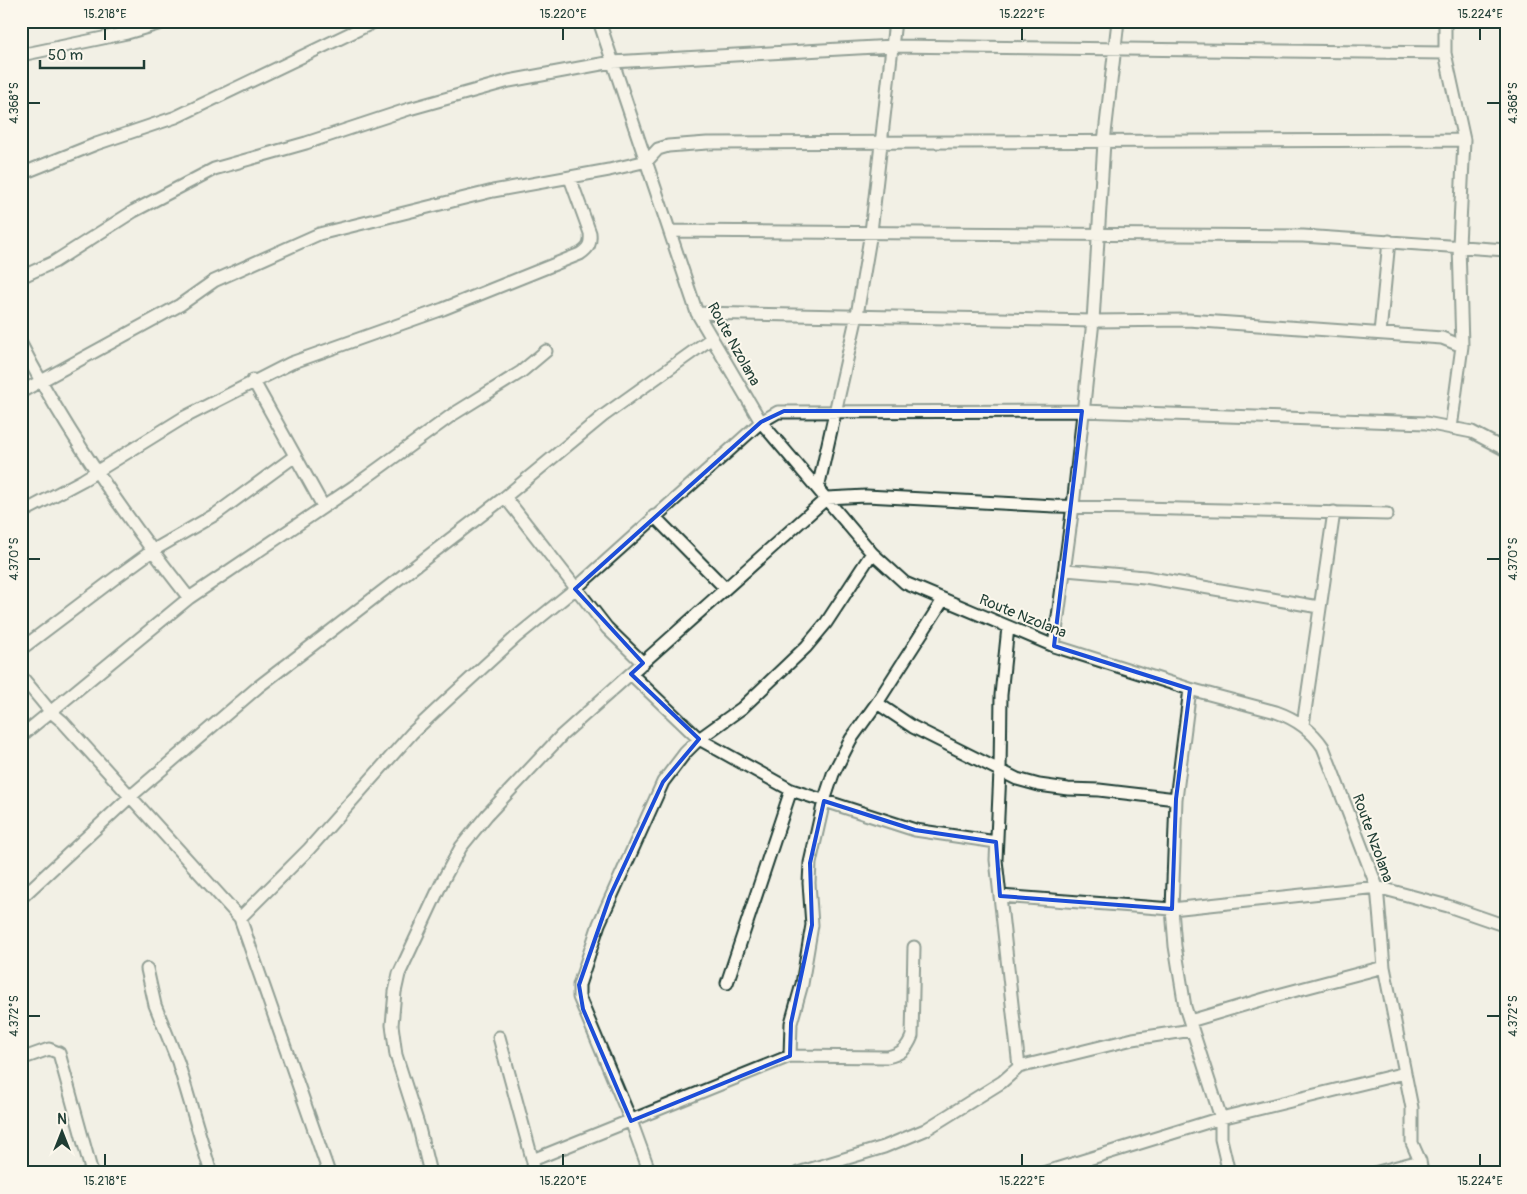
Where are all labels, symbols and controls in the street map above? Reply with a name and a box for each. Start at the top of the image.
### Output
text: 15.218°E [84,7,126,22]
text: 15.220°E [540,7,586,22]
text: 15.222°E [999,7,1045,22]
text: 15.224°E [1457,7,1503,22]
scale bar [40,38,144,70]
text: 50 m [48,46,83,65]
text: 4.368°S [7,82,22,124]
text: 4.368°S [1506,82,1521,124]
street label: Route Nzolana [703,299,764,389]
text: 4.370°S [7,537,22,581]
text: 4.370°S [1506,537,1521,581]
street label: Route Nzolana [976,590,1069,643]
street label: Route Nzolana [1348,791,1397,885]
text: 4.372°S [7,995,22,1037]
text: 4.372°S [1506,995,1521,1037]
north arrow [38,1106,88,1156]
text: N [57,1111,67,1128]
text: 15.218°E [84,1174,126,1189]
text: 15.220°E [540,1174,586,1189]
text: 15.222°E [999,1174,1045,1189]
text: 15.224°E [1457,1174,1503,1189]

